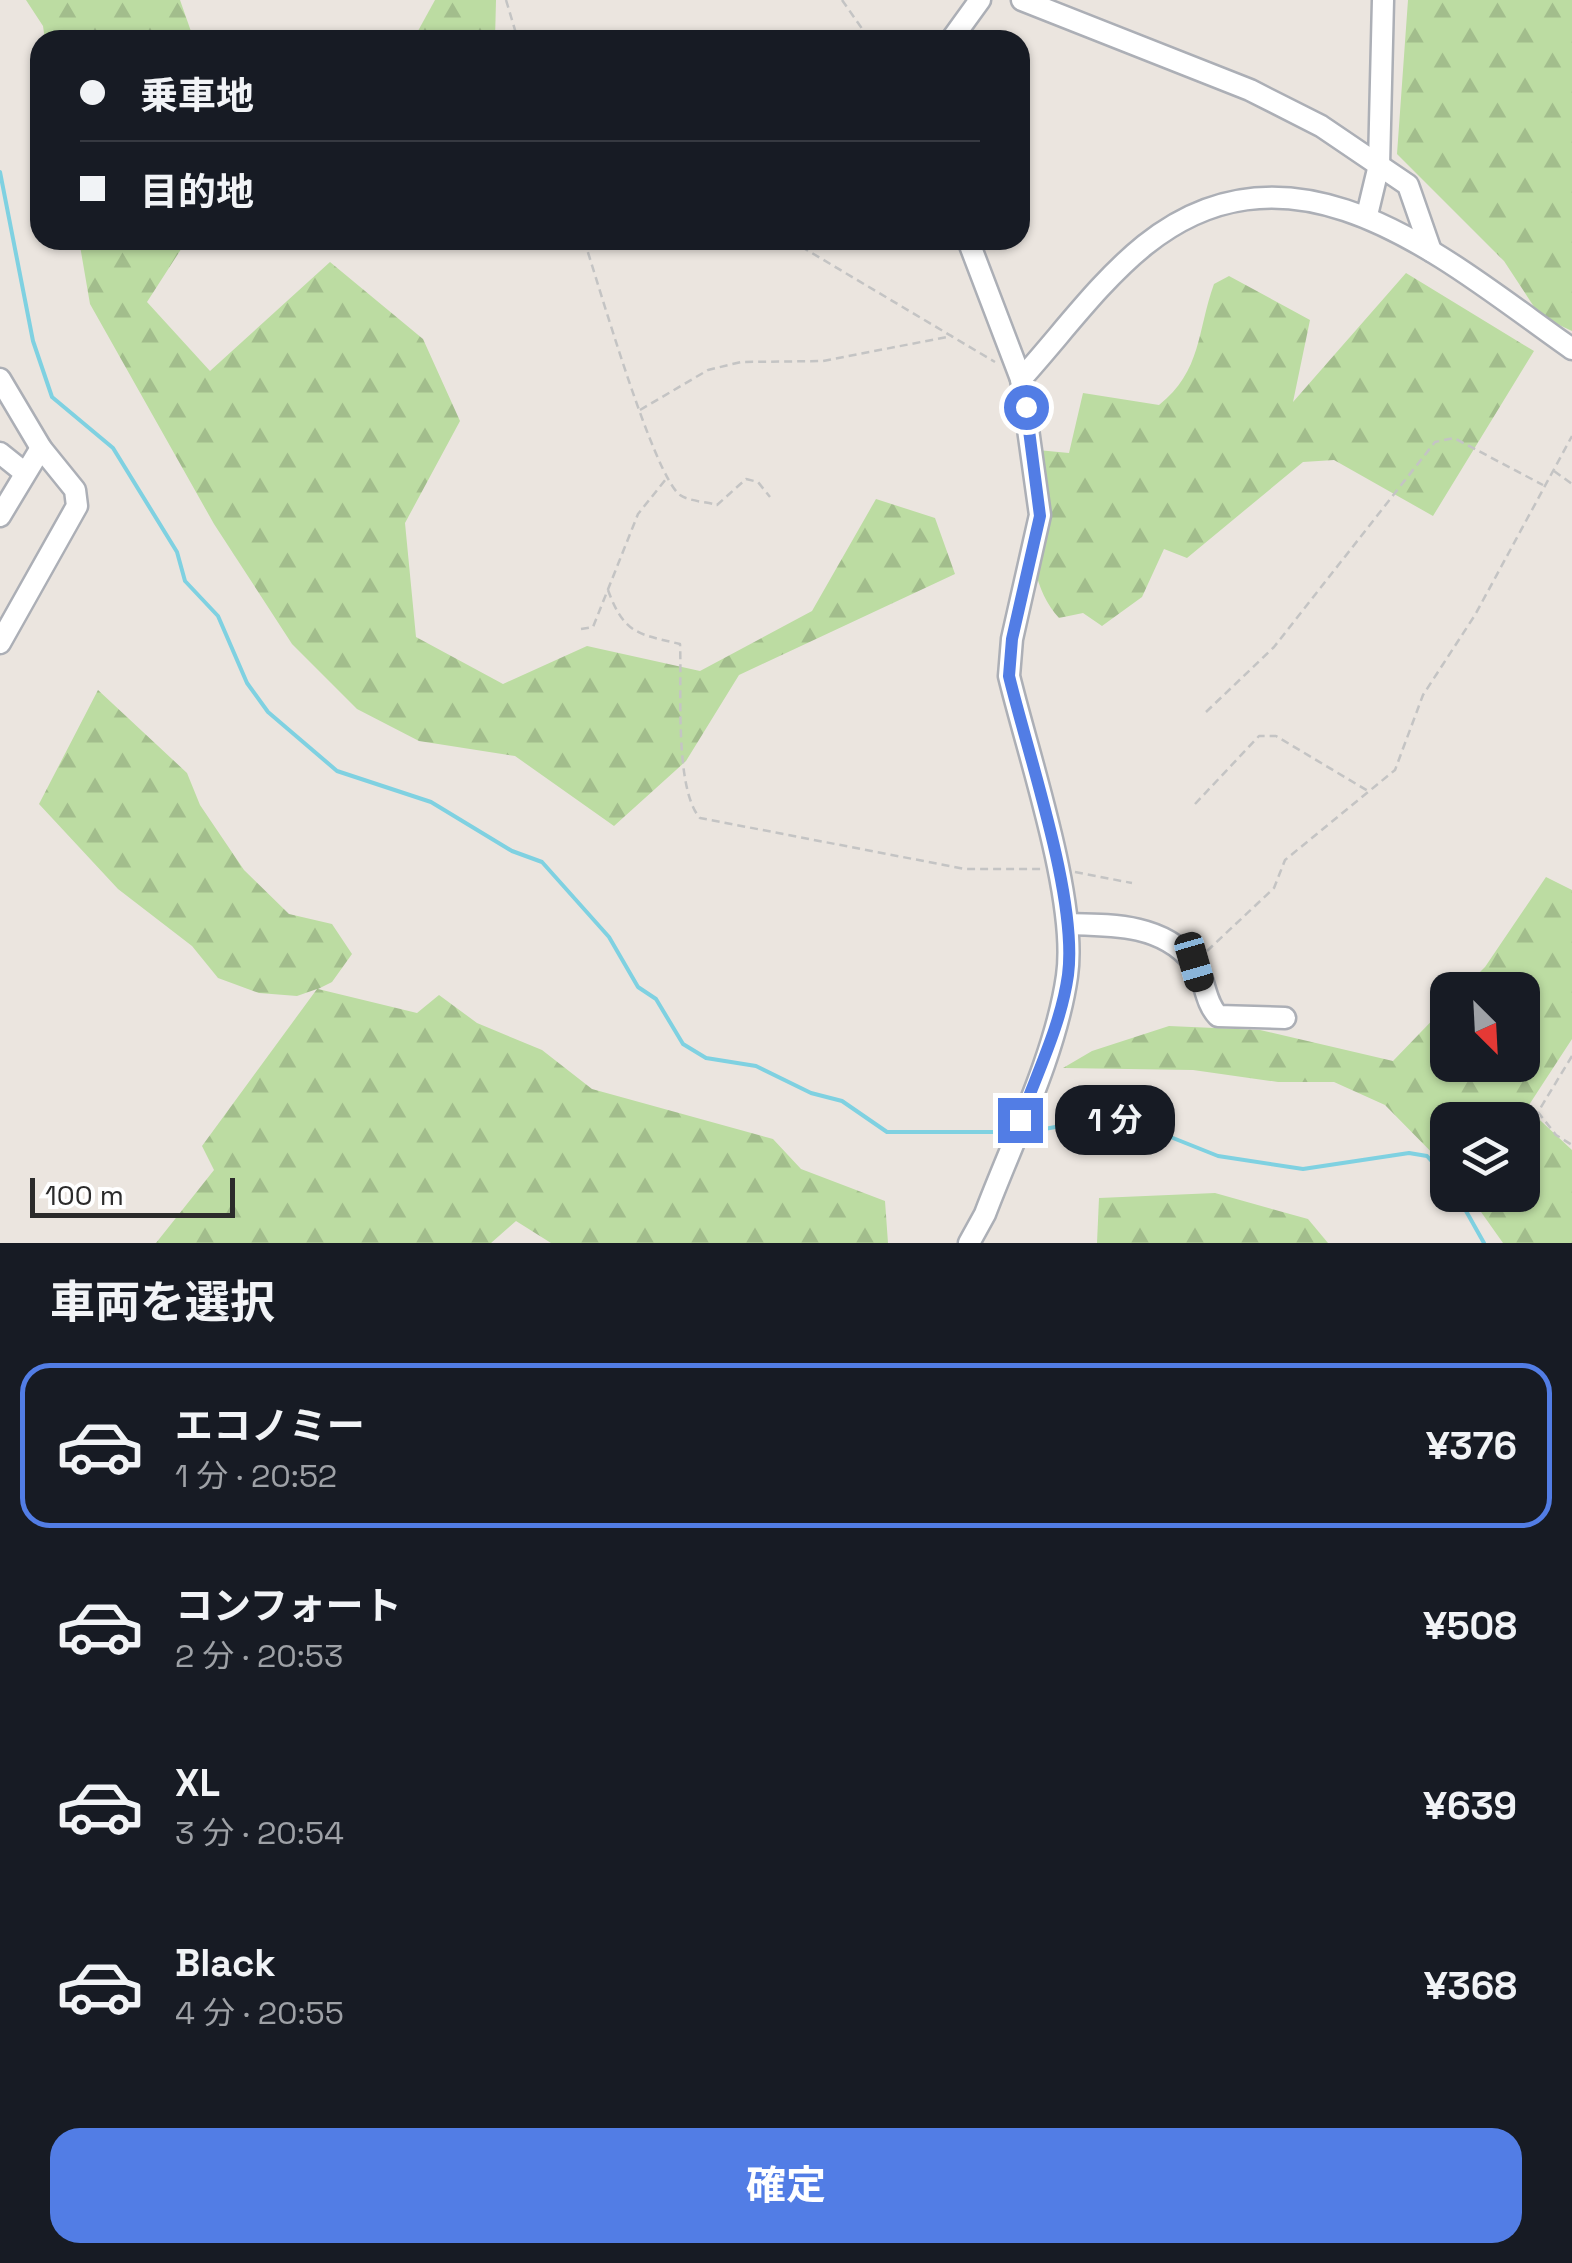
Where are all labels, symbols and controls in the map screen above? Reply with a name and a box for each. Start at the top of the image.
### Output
text: 乗車地 [140,72,254,120]
text: 目的地 [140,168,254,216]
route start [1004,385,1049,430]
car [1171,929,1217,995]
north arrow [1430,972,1540,1082]
map controls [1430,972,1540,1212]
callout: 1 分 [1055,1085,1175,1155]
route end [998,1098,1043,1143]
text: 1 分 [1088,1100,1142,1140]
button: layers [1430,1102,1540,1212]
scale bar [30,1173,235,1218]
text: 100 m [45,1177,124,1213]
text: 車両を選択 [50,1274,275,1331]
icon: car [55,1401,145,1491]
text: エコノミー [175,1402,365,1450]
text: ¥376 [1426,1422,1517,1470]
text: 1 分 · 20:52 [175,1456,337,1496]
icon: car [55,1581,145,1671]
text: コンフォート [175,1582,402,1630]
text: ¥508 [1423,1602,1517,1650]
text: 2 分 · 20:53 [175,1636,343,1676]
text: XL [175,1759,220,1807]
icon: car [55,1761,145,1851]
text: ¥639 [1423,1782,1517,1830]
text: 3 分 · 20:54 [175,1813,344,1853]
text: Black [175,1939,276,1987]
icon: car [55,1941,145,2031]
text: ¥368 [1424,1962,1517,2010]
text: 4 分 · 20:55 [175,1993,344,2033]
button: 確定 [50,2128,1522,2243]

